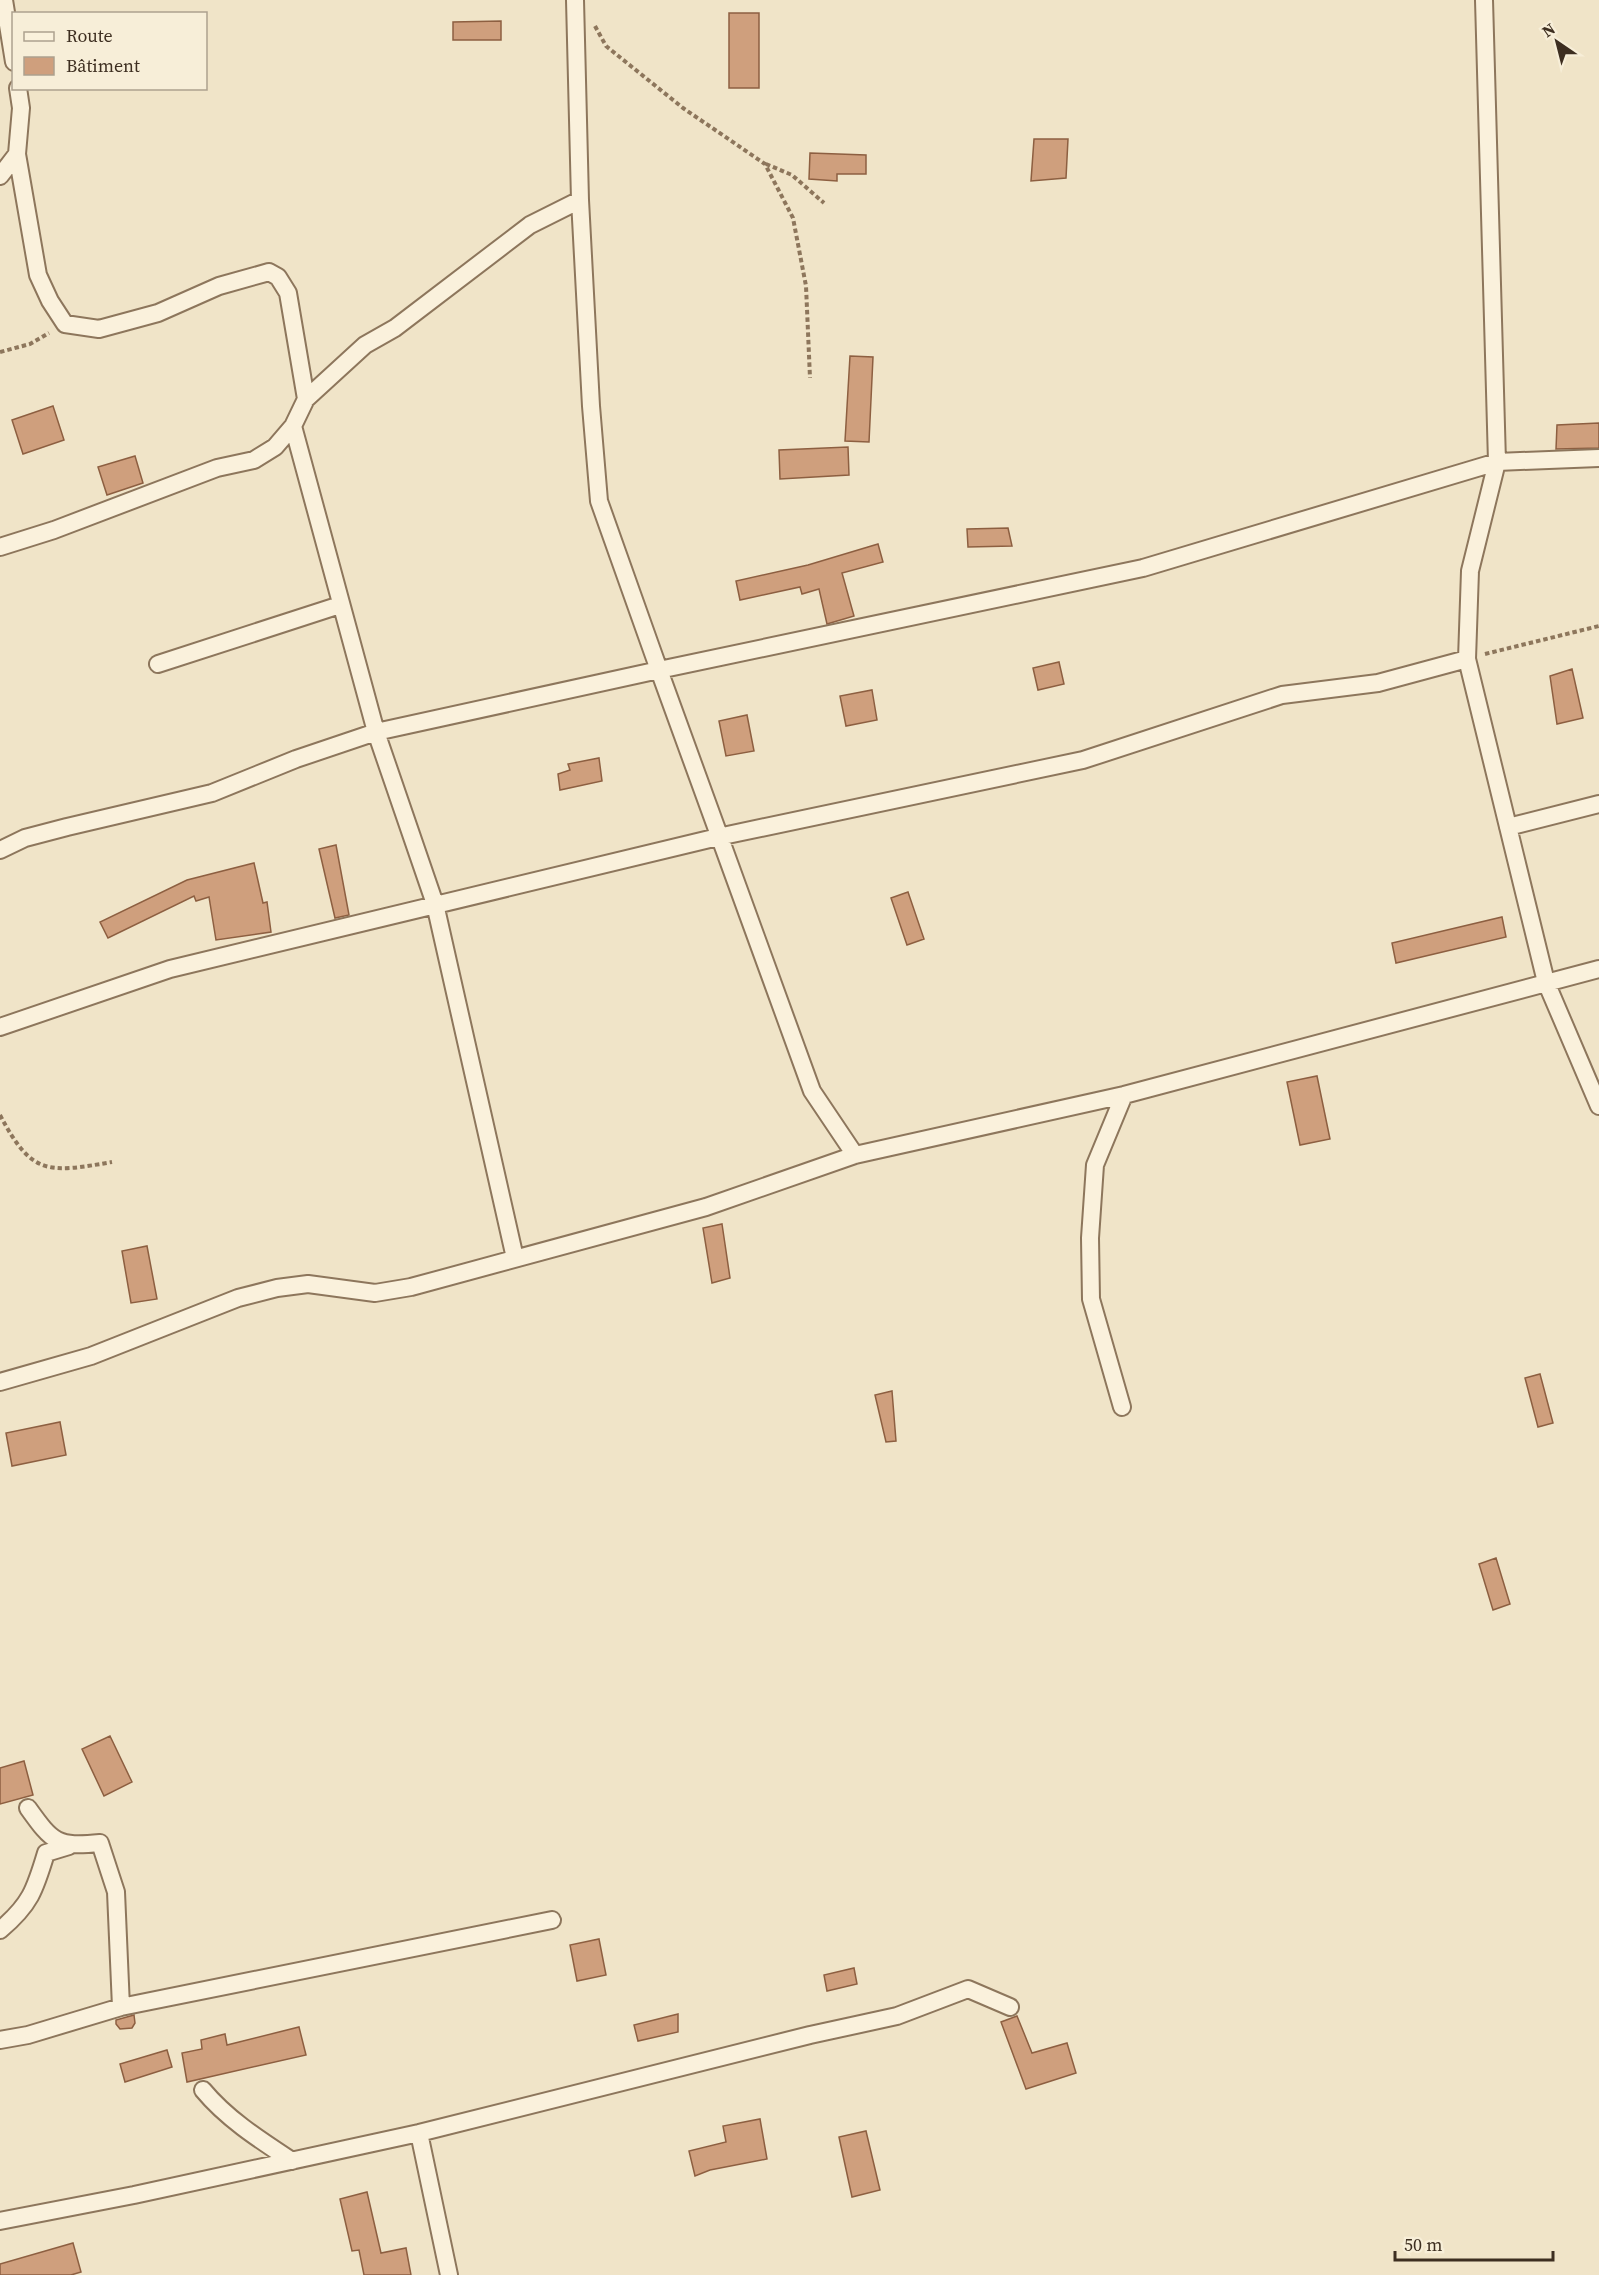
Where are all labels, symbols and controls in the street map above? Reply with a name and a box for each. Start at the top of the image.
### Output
legend [12,12,207,90]
north arrow [1527,12,1587,72]
text: N [1537,17,1560,42]
text: Route [66,23,113,48]
text: Bâtiment [66,53,140,78]
scale bar [1395,2224,1552,2262]
text: 50 m [1404,2232,1442,2257]

